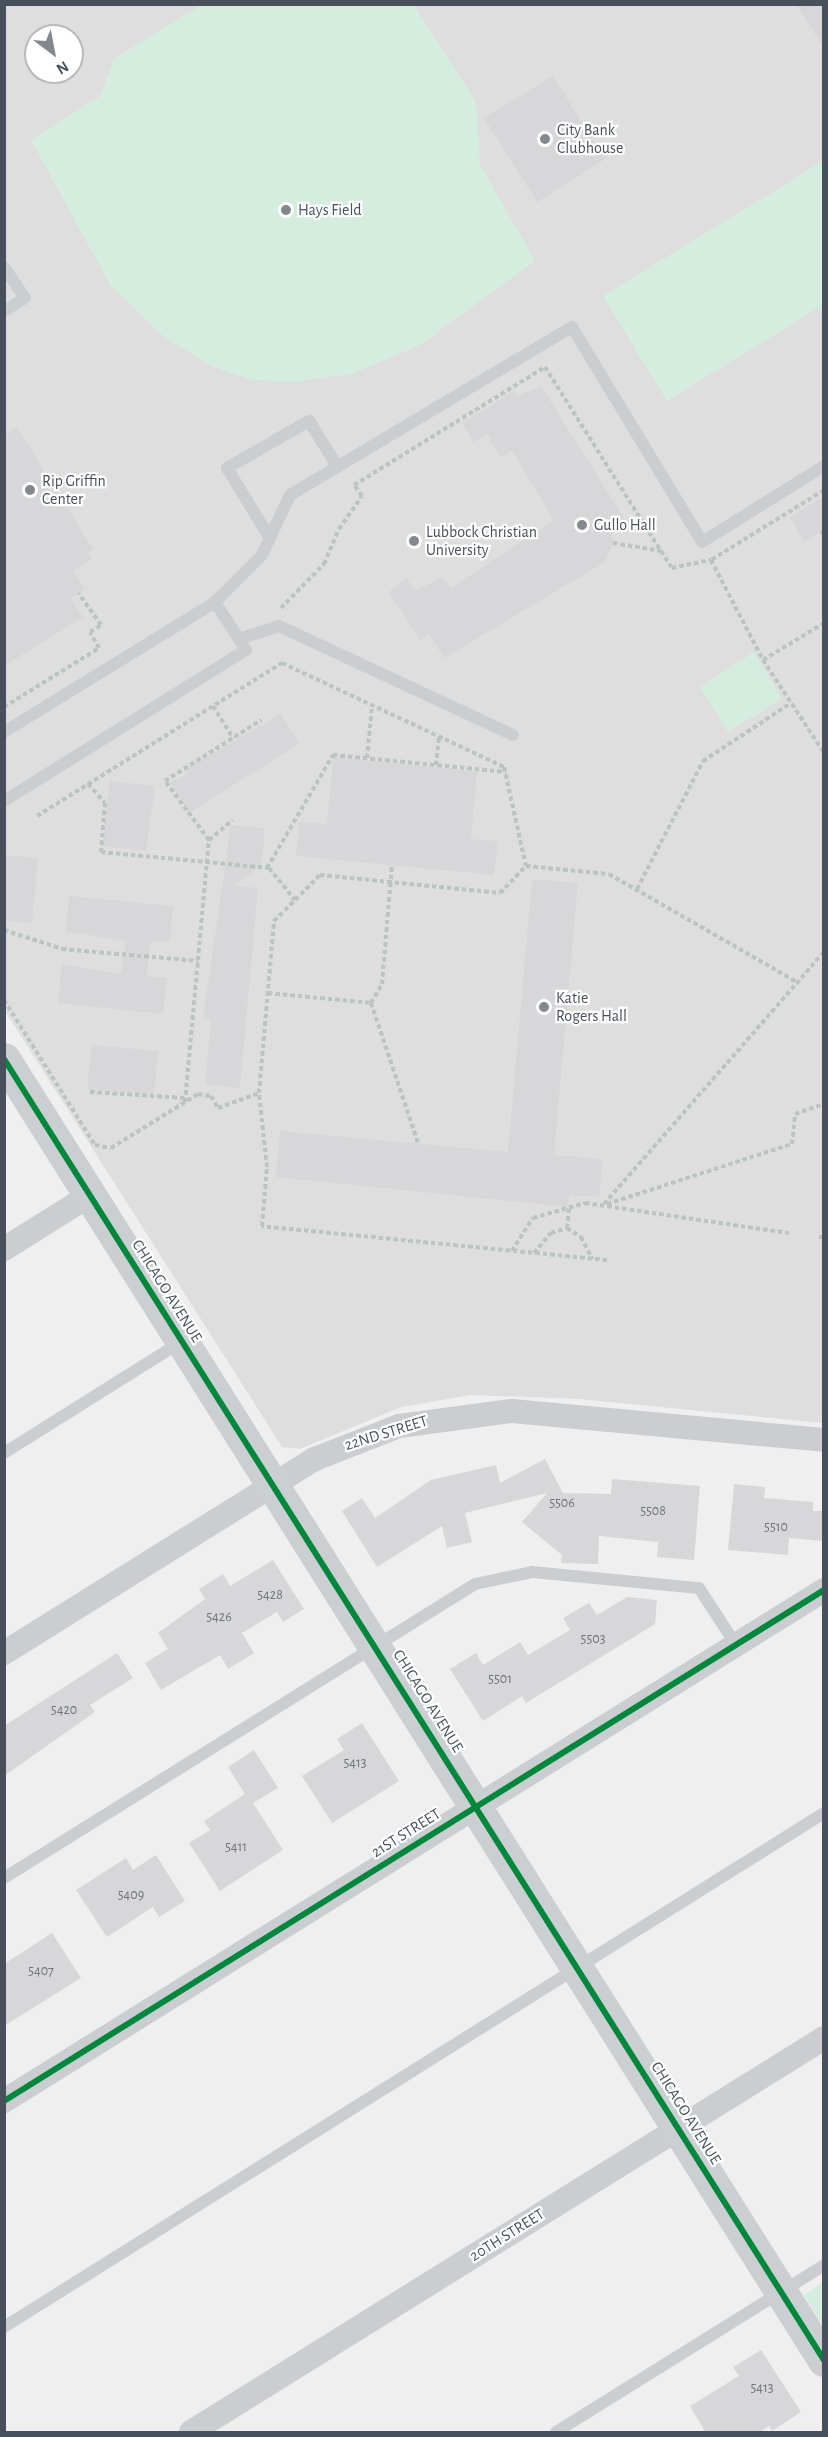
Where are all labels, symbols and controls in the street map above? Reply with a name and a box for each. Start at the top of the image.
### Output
north arrow [24,24,84,84]
text: N [54,58,71,77]
place label: City Bank Clubhouse [557,120,623,158]
marker: City Bank Clubhouse [538,132,552,146]
place label: Hays Field [298,200,362,220]
marker: Hays Field [279,203,293,217]
place label: Rip Griffin Center [42,471,106,509]
marker: Rip Griffin Center [23,483,37,497]
place label: Gullo Hall [594,515,656,535]
marker: Gullo Hall [575,518,589,532]
place label: Lubbock Christian University [426,522,537,560]
marker: Lubbock Christian University [407,534,421,548]
place label: Katie Rogers Hall [556,988,627,1026]
marker: Katie Rogers Hall [537,1000,551,1014]
street label: CHICAGO AVENUE [128,1236,206,1346]
street label: 22ND STREET [342,1411,430,1455]
house number: 5506 [549,1495,575,1511]
house number: 5508 [640,1503,666,1519]
house number: 5510 [764,1519,788,1535]
house number: 5428 [257,1587,283,1603]
house number: 5426 [206,1609,232,1625]
house number: 5503 [581,1631,605,1647]
street label: CHICAGO AVENUE [389,1646,467,1756]
house number: 5501 [488,1671,512,1687]
house number: 5420 [51,1702,77,1718]
house number: 5413 [343,1755,367,1771]
street label: 21ST STREET [368,1804,444,1862]
house number: 5411 [225,1839,247,1855]
house number: 5409 [118,1887,144,1903]
house number: 5407 [28,1963,54,1979]
street label: CHICAGO AVENUE [647,2058,725,2168]
street label: 20TH STREET [466,2204,548,2266]
house number: 5413 [750,2380,774,2396]

